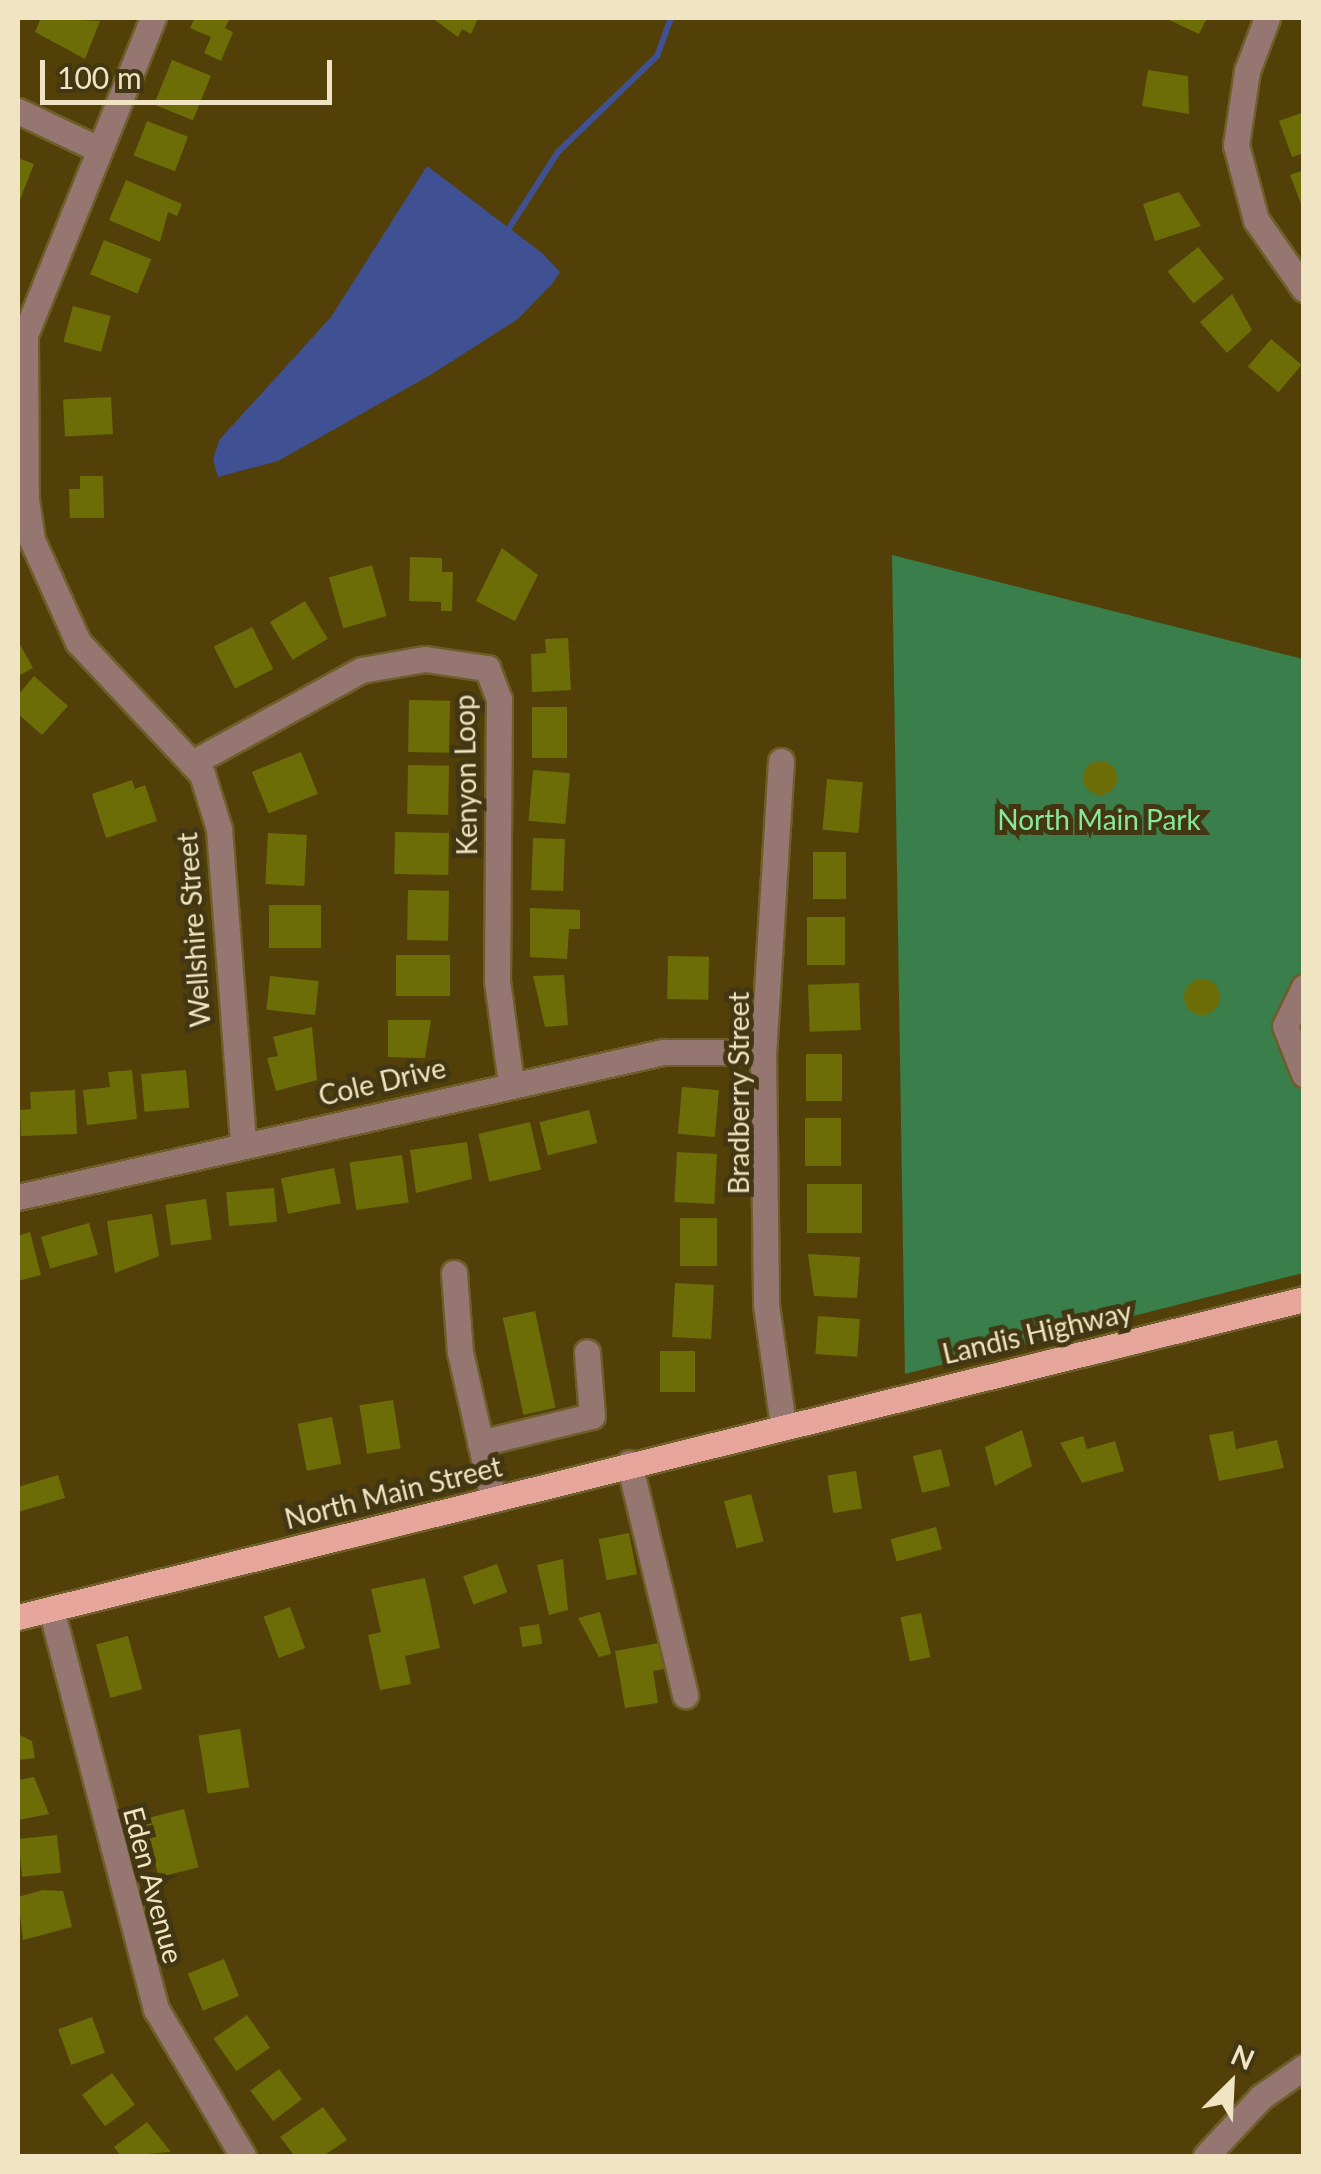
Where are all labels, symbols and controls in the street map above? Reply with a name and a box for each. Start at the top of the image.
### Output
scale bar [45,40,338,102]
text: 100 m [57,59,142,95]
street label: Kenyon Loop [447,694,483,856]
park label: North Main Park [997,802,1201,836]
street label: Wellshire Street [169,831,217,1029]
street label: Bradberry Street [721,991,755,1195]
street label: Cole Drive [315,1050,449,1112]
street label: Landis Highway [939,1294,1135,1370]
street label: North Main Street [281,1449,505,1535]
street label: Eden Avenue [117,1803,191,1967]
north arrow [1181,2034,1281,2134]
text: N [1226,2037,1260,2077]

